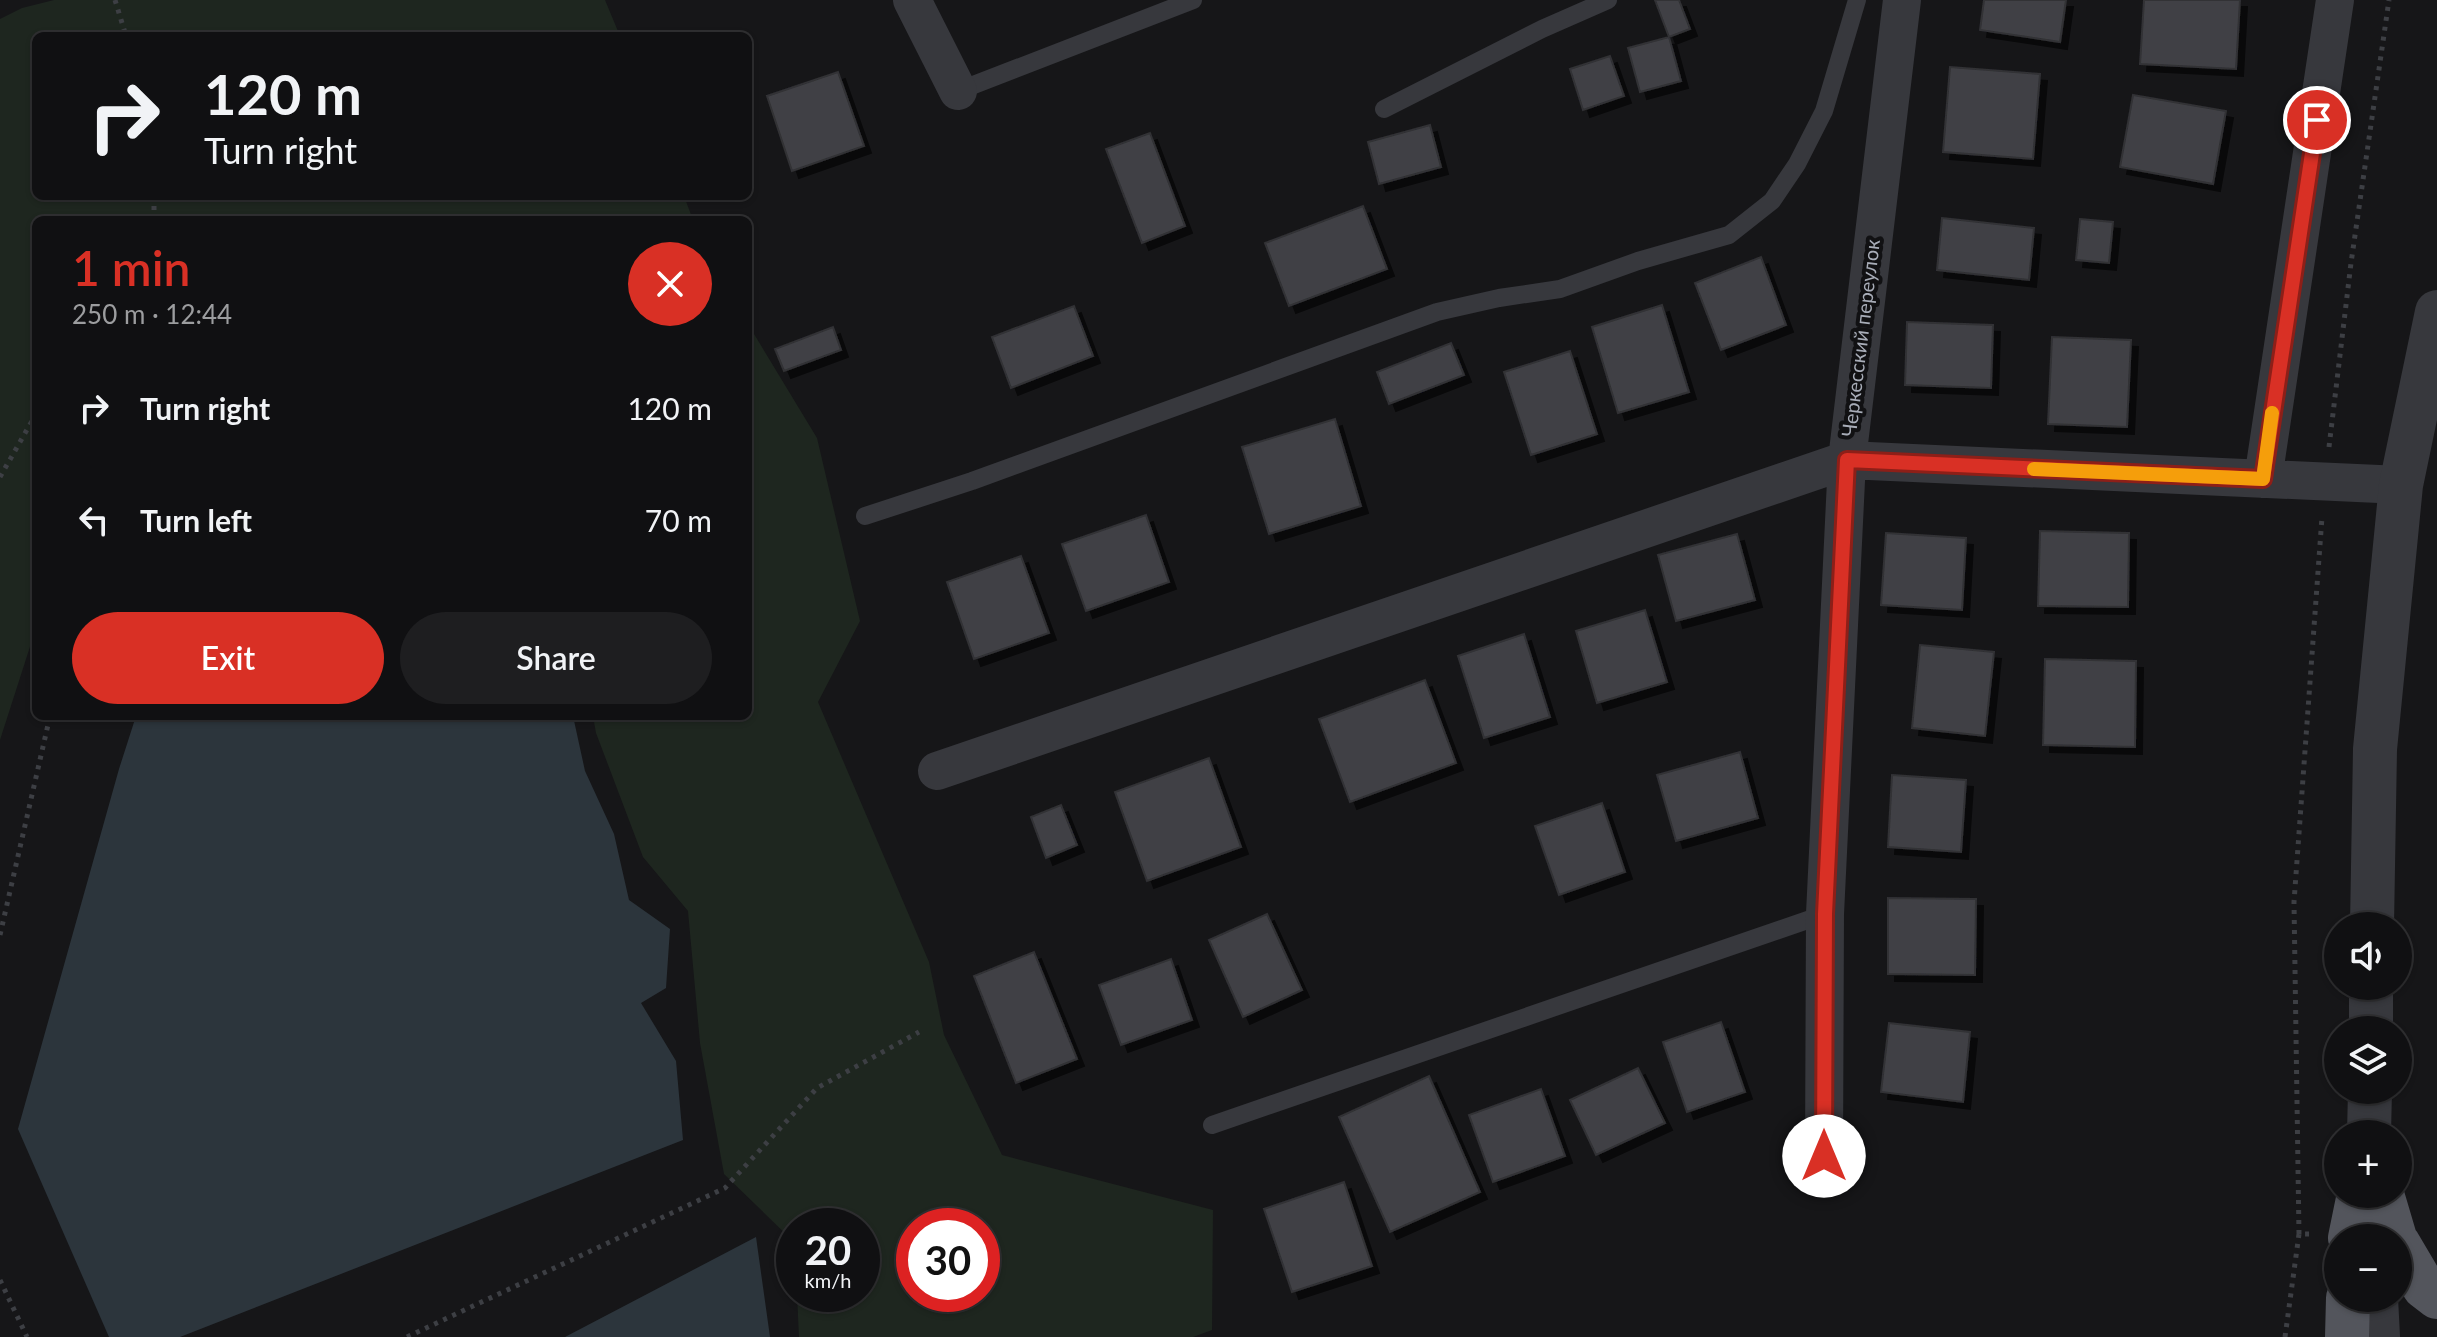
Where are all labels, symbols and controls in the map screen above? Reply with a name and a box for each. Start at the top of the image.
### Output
text: 120 m [204,60,362,127]
icon: right [72,64,176,168]
pin [2283,86,2351,154]
icon: arrive [2295,98,2339,142]
text: Turn right [204,128,357,172]
street label: Черкесский переулок [1836,237,1884,438]
text: 1 min [72,239,190,296]
button: close [628,242,712,326]
text: 250 m · 12:44 [72,298,232,330]
icon: right [72,386,116,430]
text: Turn right [140,390,270,426]
text: 120 m [627,390,712,426]
icon: left [72,498,116,542]
text: Turn left [140,502,252,538]
text: 70 m [645,502,712,538]
button: Exit [72,612,384,704]
button: Share [400,612,712,704]
map controls [2324,912,2412,1312]
button: sound [2324,912,2412,1000]
button: layers [2324,1016,2412,1104]
position arrow [1782,1114,1866,1198]
button: + [2324,1120,2412,1208]
speed limit sign: 30 [896,1208,1000,1312]
button: − [2324,1224,2412,1312]
text: 20 [805,1226,851,1274]
text: km/h [805,1268,851,1292]

